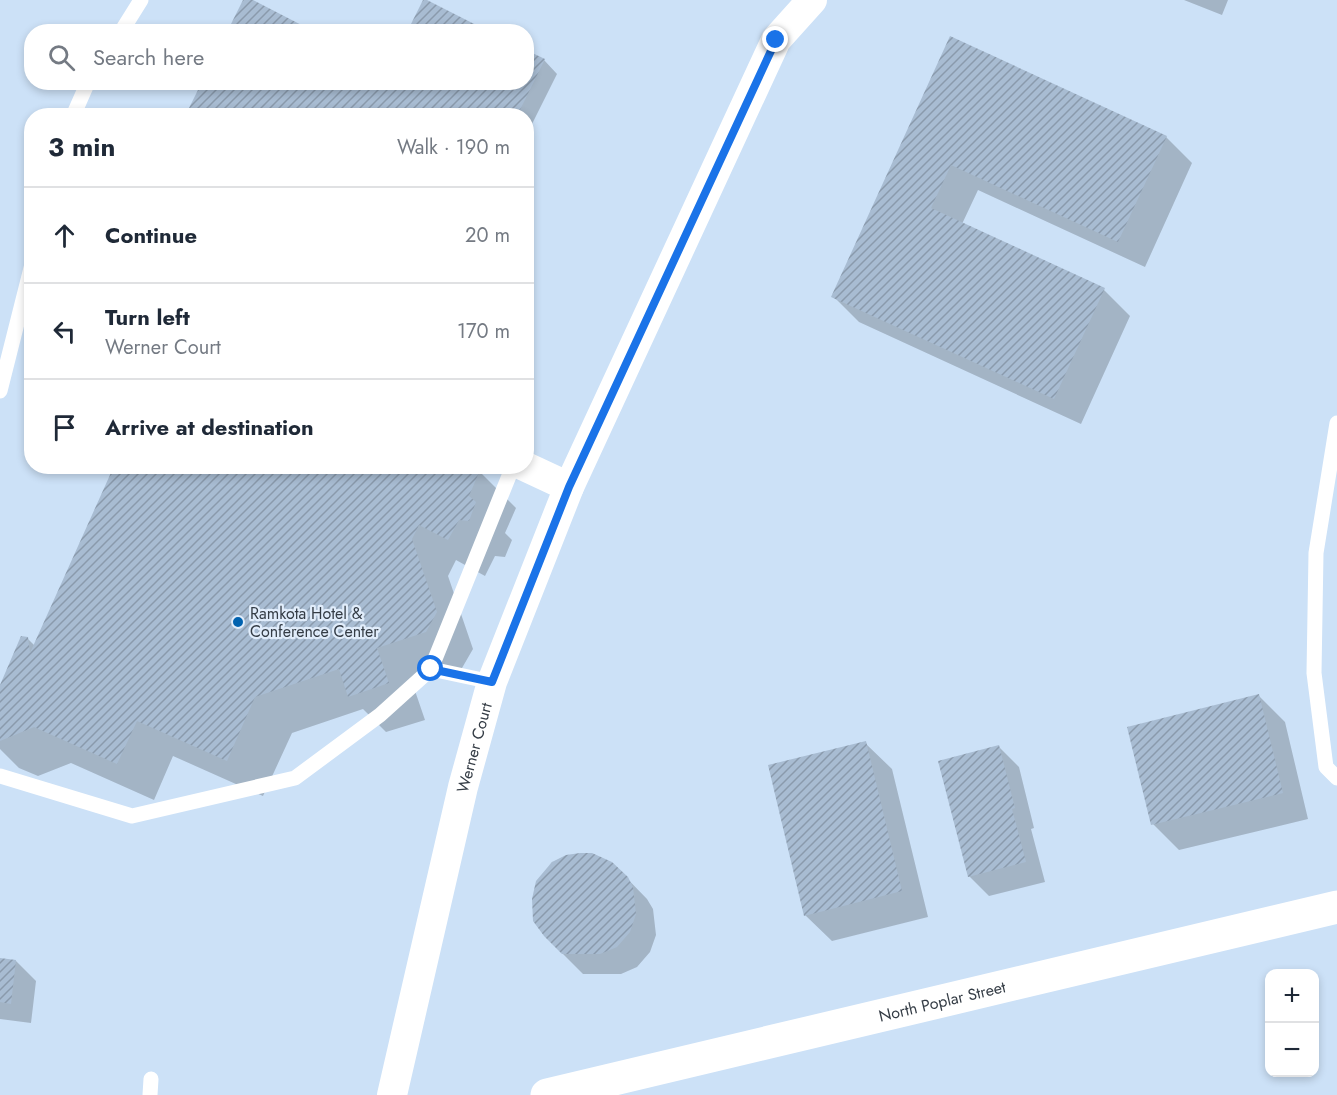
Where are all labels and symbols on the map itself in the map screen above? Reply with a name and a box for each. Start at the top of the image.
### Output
route end [762,26,788,52]
place label: Ramkota Hotel & Conference Center [250,602,379,643]
marker: Ramkota Hotel & Conference Center [231,615,245,629]
route start [417,655,443,681]
street label: Werner Court [451,700,498,795]
street label: North Poplar Street [876,975,1008,1028]

